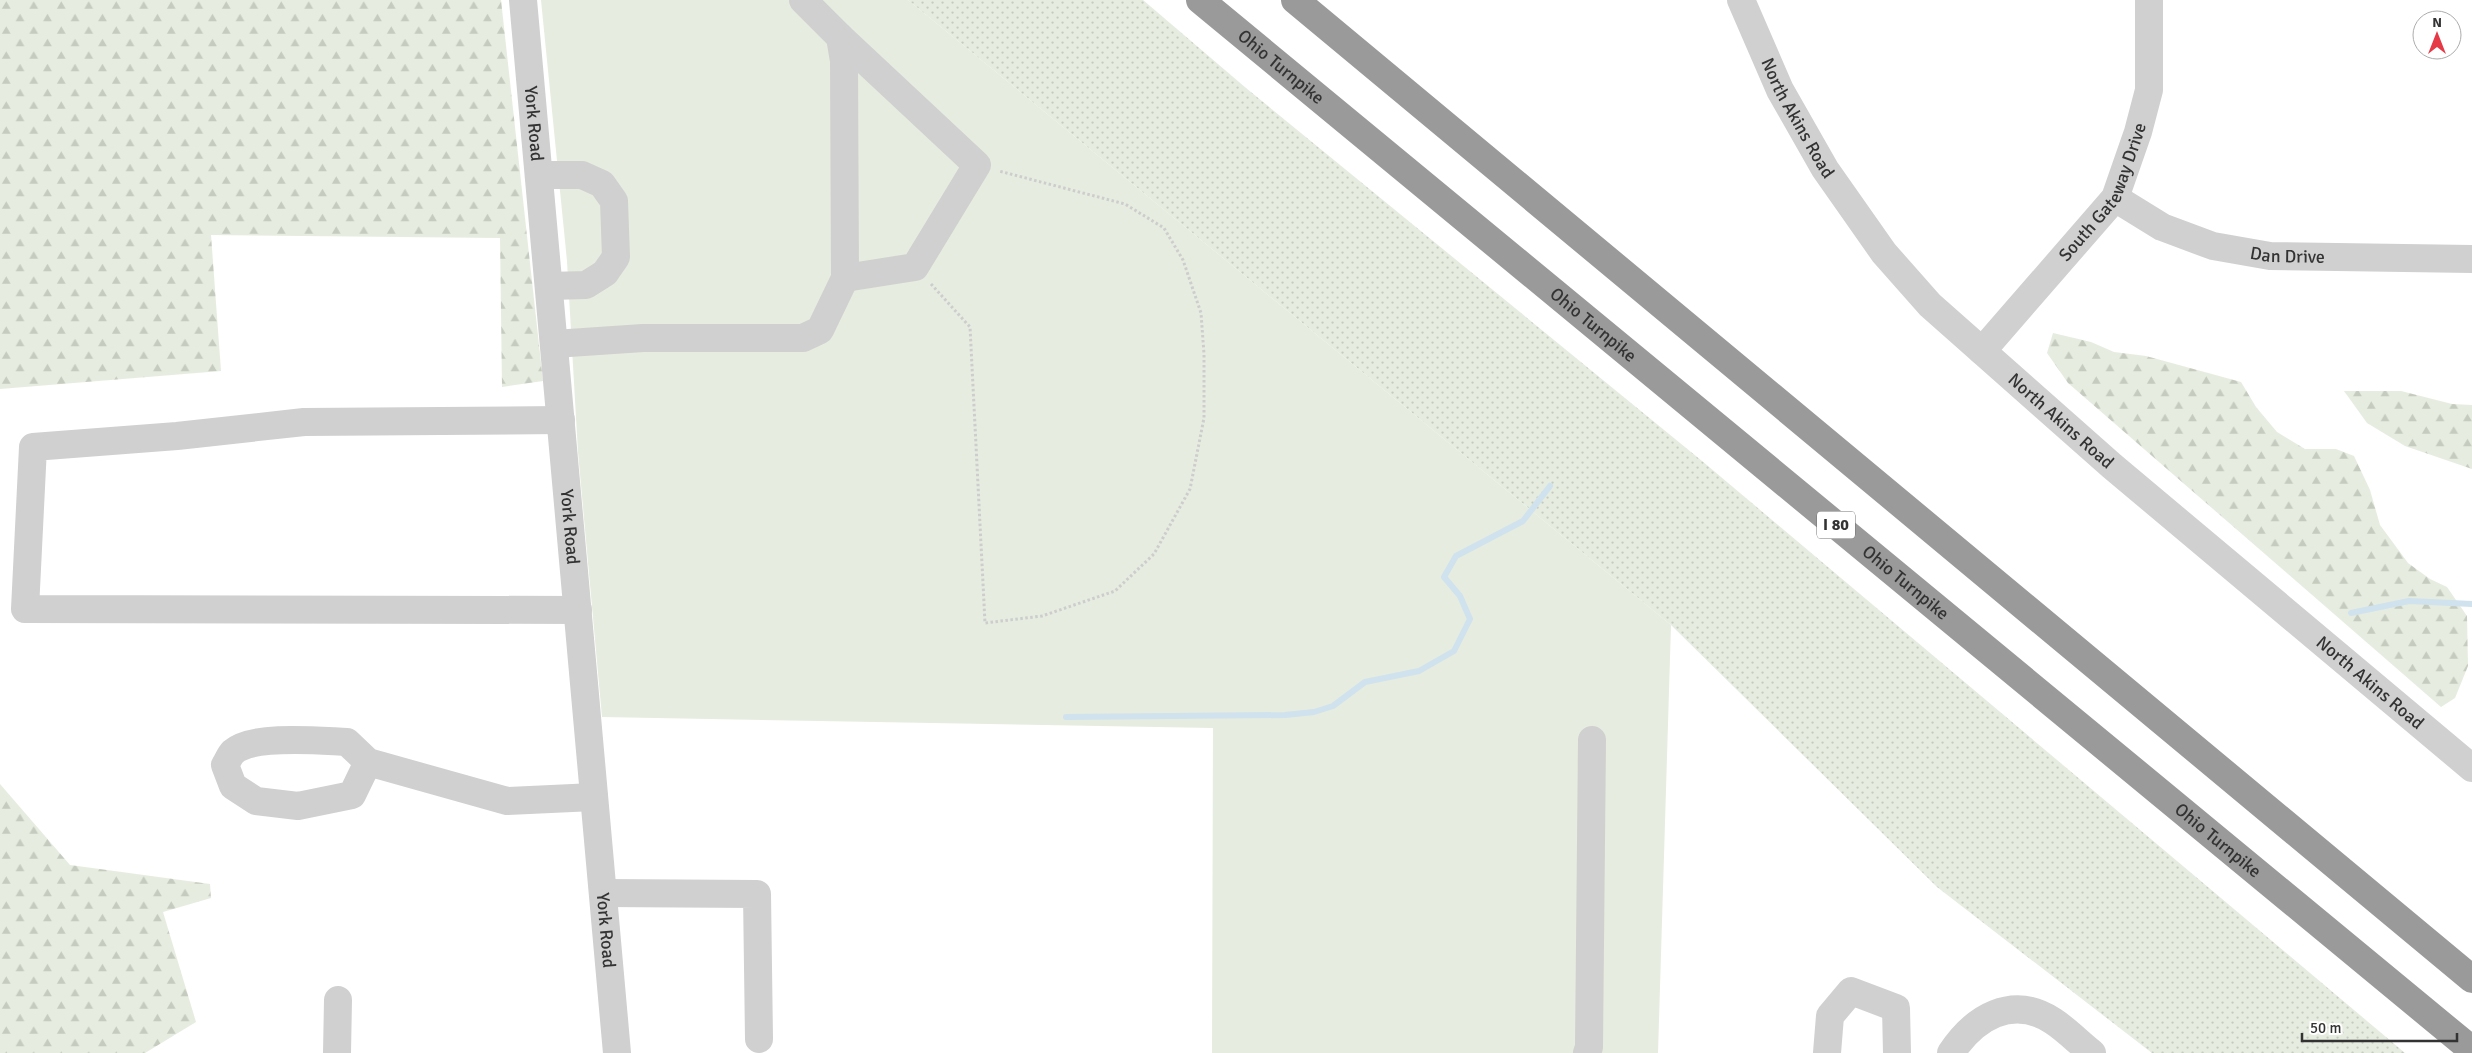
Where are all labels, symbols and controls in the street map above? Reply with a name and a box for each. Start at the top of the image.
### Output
north arrow [2412,10,2462,60]
text: N [2432,14,2442,31]
street label: Ohio Turnpike [1233,25,1329,109]
street label: North Akins Road [1756,54,1839,183]
street label: York Road [520,85,548,162]
street label: South Gateway Drive [2054,121,2151,266]
street label: Dan Drive [2249,242,2325,268]
street label: Ohio Turnpike [1546,283,1641,367]
street label: North Akins Road [2004,368,2118,473]
street label: York Road [556,488,584,566]
road number: I 80 [1817,512,1855,538]
street label: Ohio Turnpike [1858,540,1953,625]
street label: North Akins Road [2312,631,2428,734]
street label: Ohio Turnpike [2170,798,2266,882]
street label: York Road [592,892,620,969]
scale bar [2302,1010,2457,1042]
text: 50 m [2310,1019,2341,1037]

